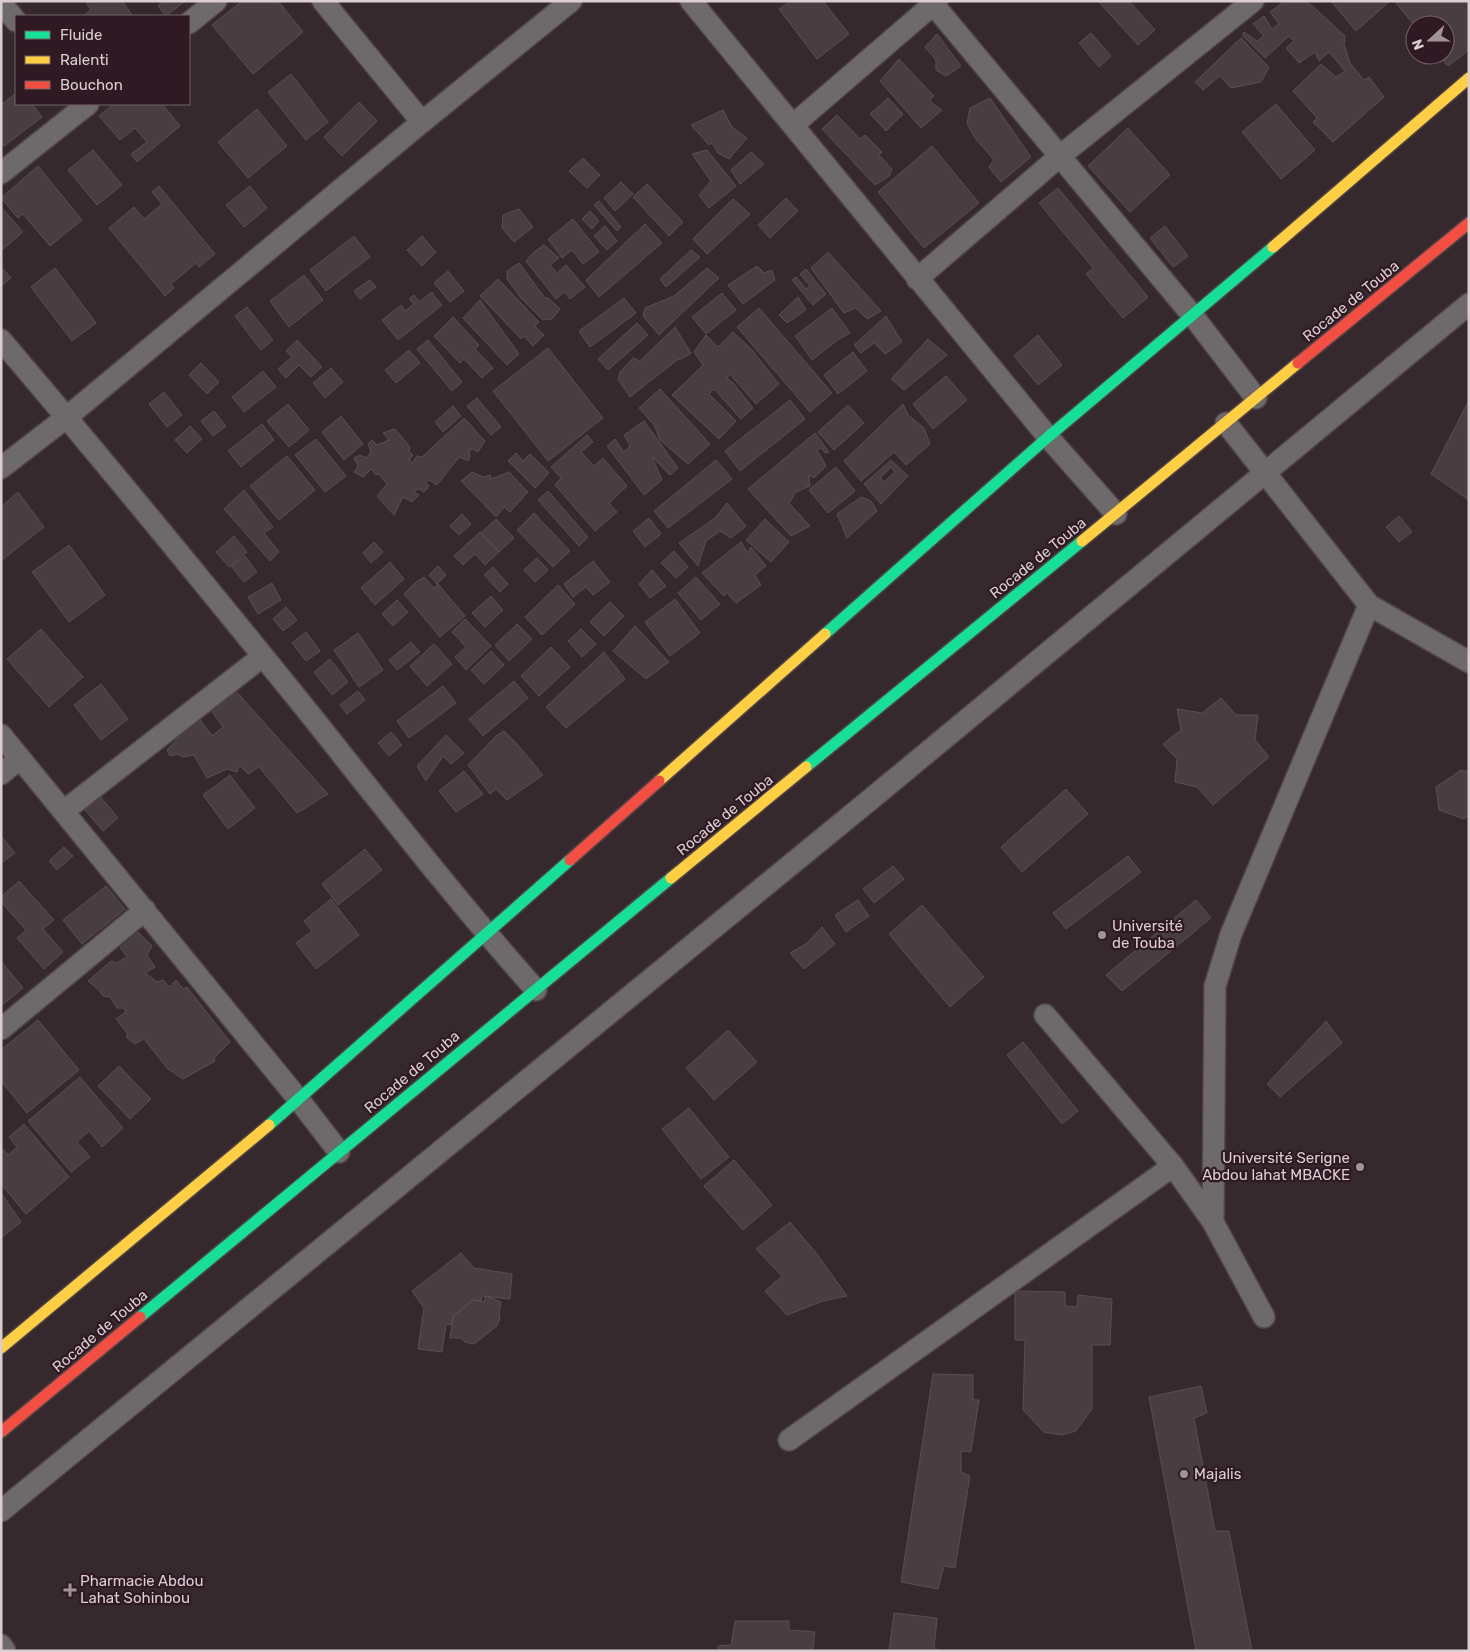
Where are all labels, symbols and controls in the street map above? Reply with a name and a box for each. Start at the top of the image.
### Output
legend [15,15,190,105]
north arrow [1405,15,1455,65]
text: Fluide [60,26,102,44]
text: N [1409,37,1428,52]
text: Ralenti [60,51,109,69]
text: Bouchon [60,76,123,94]
street label: Rocade de Touba [1299,257,1403,345]
street label: Rocade de Touba [986,514,1090,602]
street label: Rocade de Touba [673,771,777,859]
place label: Université de Touba [1112,917,1183,952]
marker: Université de Touba [1096,929,1108,941]
street label: Rocade de Touba [361,1027,463,1117]
place label: Université Serigne Abdou lahat MBACKE [1202,1149,1350,1184]
marker: Université Serigne Abdou lahat MBACKE [1354,1161,1366,1173]
street label: Rocade de Touba [49,1286,151,1376]
place label: Majalis [1194,1465,1242,1483]
marker: Majalis [1178,1468,1190,1480]
place label: Pharmacie Abdou Lahat Sohinbou [80,1572,204,1607]
marker: Pharmacie Abdou Lahat Sohinbou [64,1584,76,1596]

